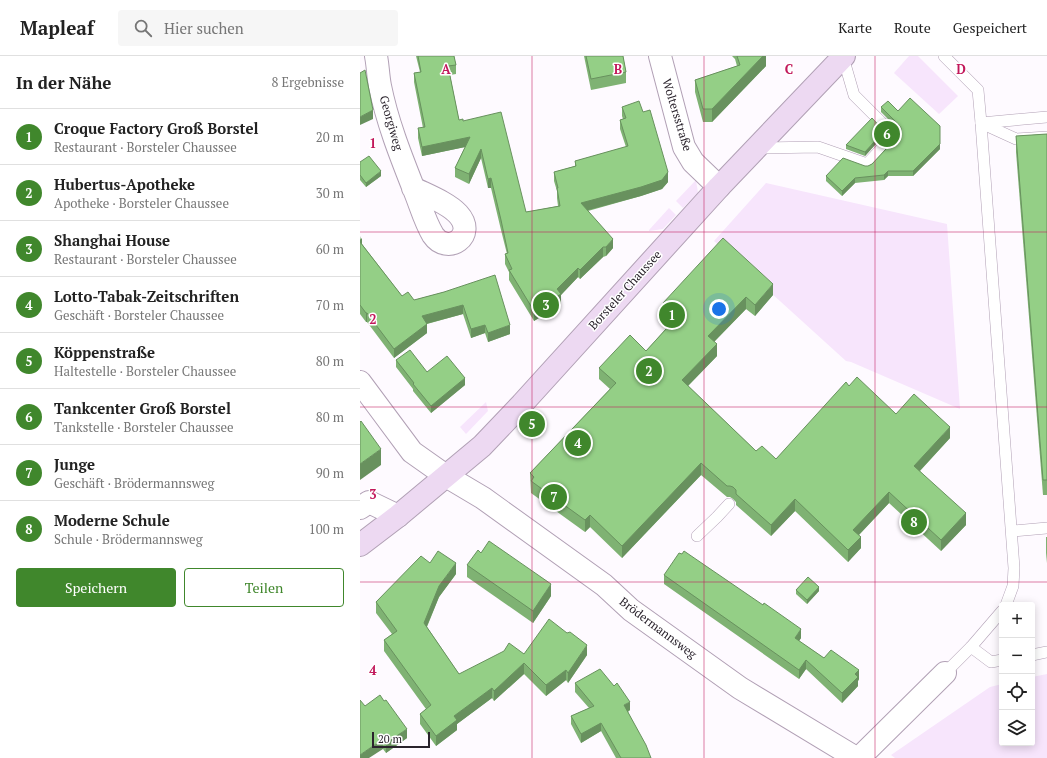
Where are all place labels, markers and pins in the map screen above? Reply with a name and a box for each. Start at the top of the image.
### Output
pin: 6 [874,119,900,149]
pin: 3 [533,290,559,320]
pin: 1 [659,300,685,330]
pin: 2 [636,356,662,386]
pin: 5 [519,409,545,439]
pin: 4 [565,428,591,458]
pin: 7 [541,482,567,512]
pin: 8 [901,507,927,537]

